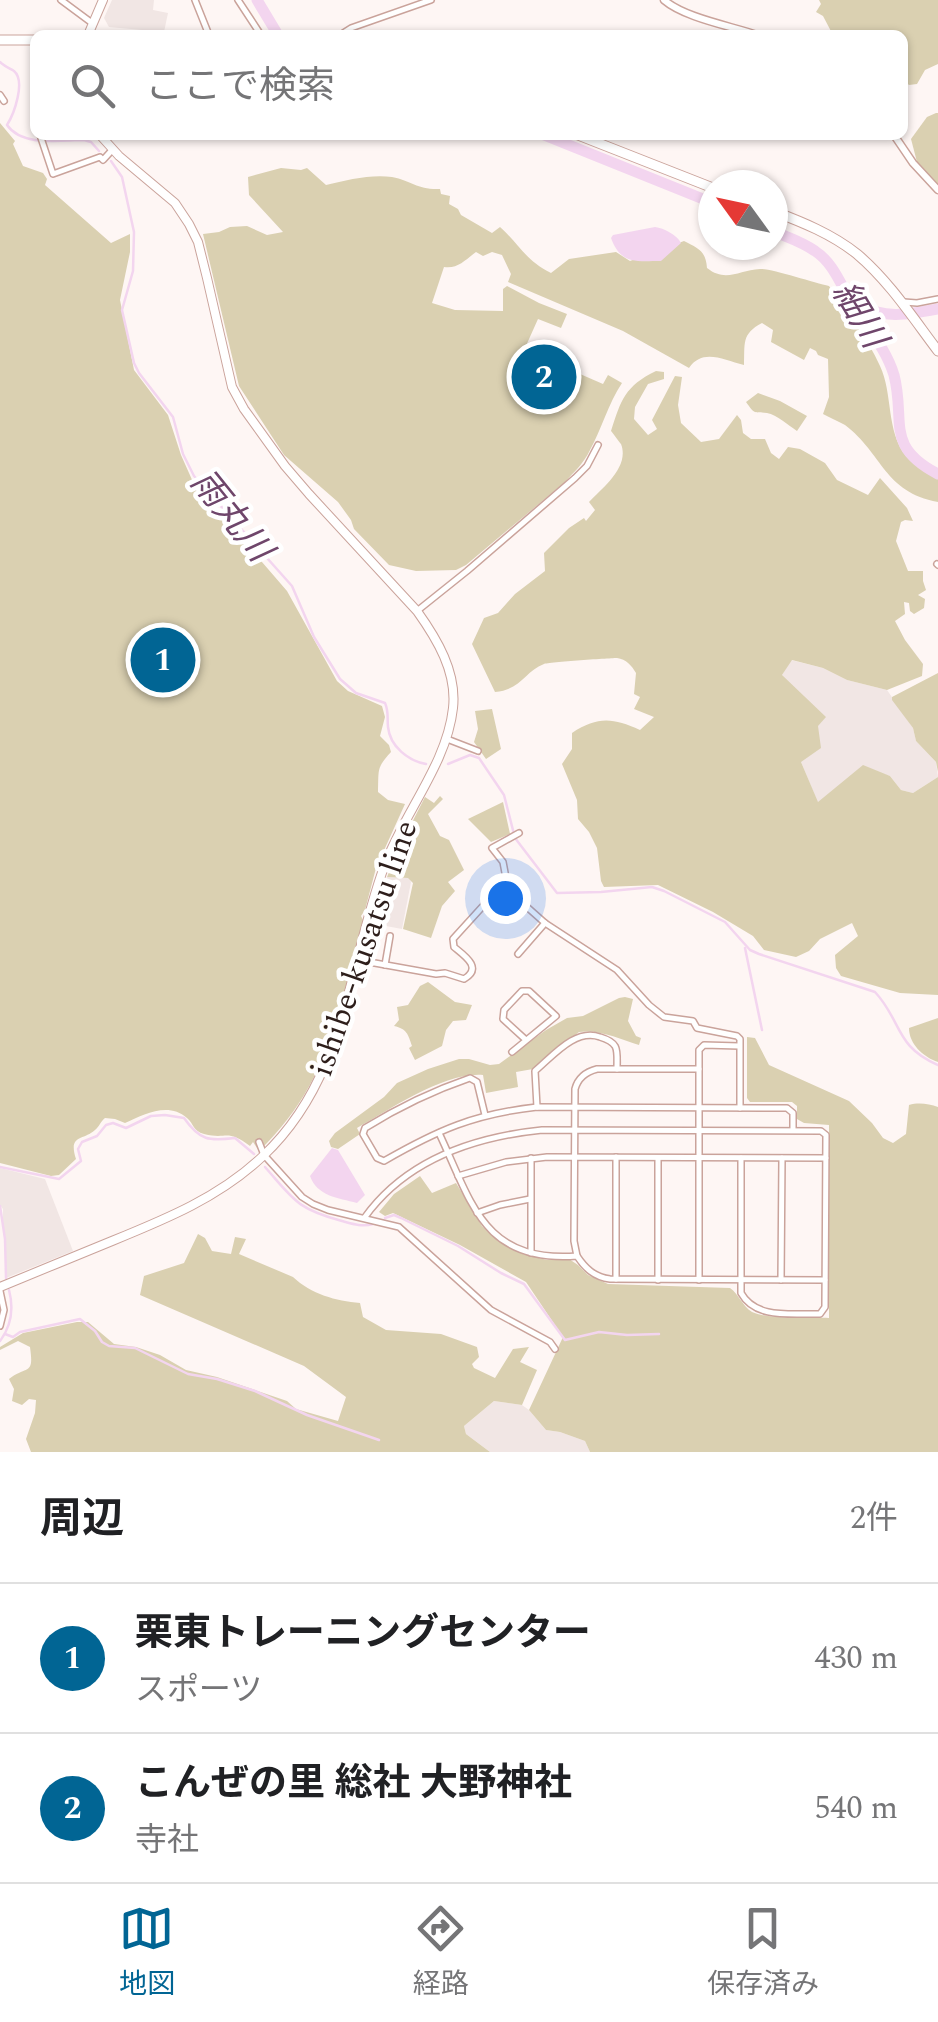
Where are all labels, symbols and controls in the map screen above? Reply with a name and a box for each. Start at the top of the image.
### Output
search box [30,30,908,140]
icon: search [65,58,120,113]
text: ここで検索 [145,58,335,116]
north arrow [698,170,788,260]
water label: 細川 [818,271,902,362]
pin: 2 [512,340,576,414]
water label: 雨丸川 [177,458,287,577]
pin: 1 [130,622,196,698]
street label: ishibe-kusatsu line [298,814,431,1083]
your location [480,873,531,924]
text: 周辺 [40,1488,124,1551]
text: 2件 [850,1494,898,1543]
text: 栗東トレーニングセンター [135,1605,591,1663]
text: 1 [64,1634,81,1683]
text: 430 m [814,1634,898,1683]
text: スポーツ [135,1666,262,1715]
text: こんぜの里 総社 大野神社 [135,1755,572,1813]
text: 2 [64,1784,81,1833]
text: 540 m [814,1784,898,1833]
text: 寺社 [135,1816,199,1865]
tab: 地図 [119,1901,175,2006]
tab: 経路 [413,1901,469,2006]
tab: 保存済み [707,1901,819,2006]

